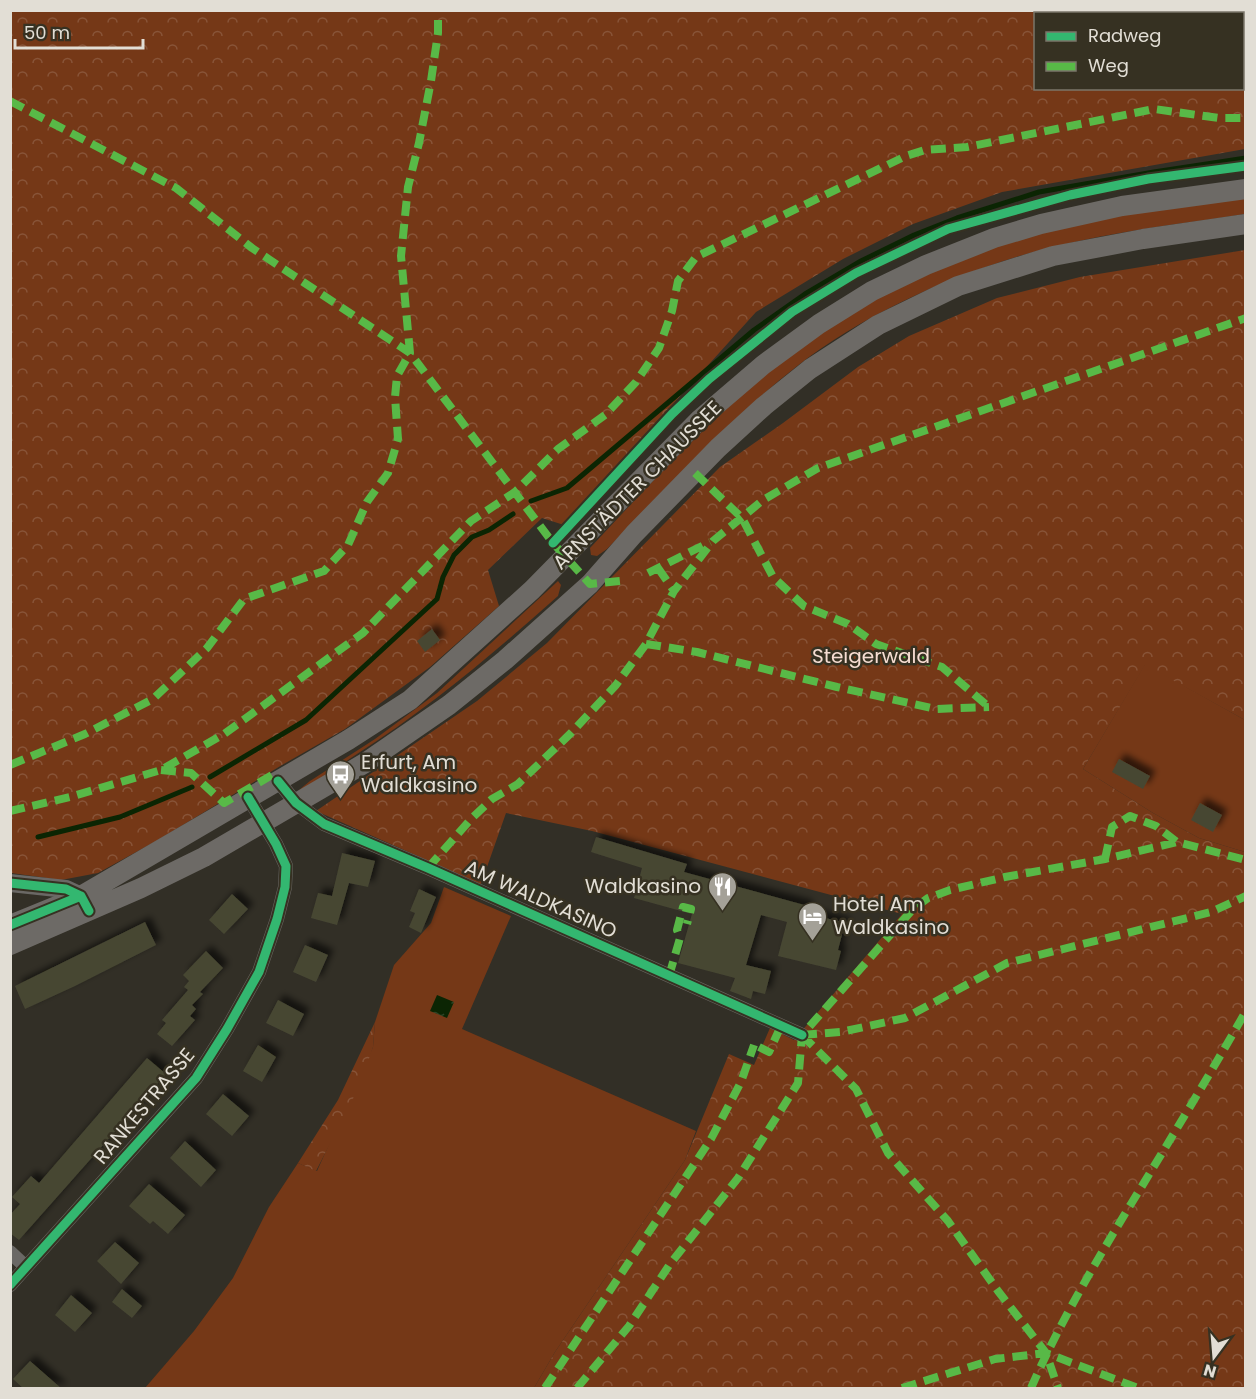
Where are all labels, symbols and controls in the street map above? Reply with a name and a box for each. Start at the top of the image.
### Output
scale bar [15,12,142,50]
legend [1034,12,1244,90]
text: 50 m [24,20,70,45]
text: Radweg [1088,23,1161,48]
text: Weg [1088,53,1129,78]
street label: ARNSTÄDTER CHAUSSEE [546,394,728,576]
park label: Steigerwald [812,642,930,670]
place label: Erfurt, Am Waldkasino [361,748,477,799]
bus stop icon: Erfurt, Am Waldkasino [324,758,356,800]
street label: AM WALDKASINO [461,853,621,945]
restaurant icon: Waldkasino [706,870,738,912]
place label: Waldkasino [585,872,701,900]
place label: Hotel Am Waldkasino [833,890,949,941]
hotel icon: Hotel Am Waldkasino [796,900,828,942]
street label: RANKESTRASSE [87,1042,201,1170]
north arrow [1184,1327,1244,1387]
text: N [1201,1358,1219,1384]

